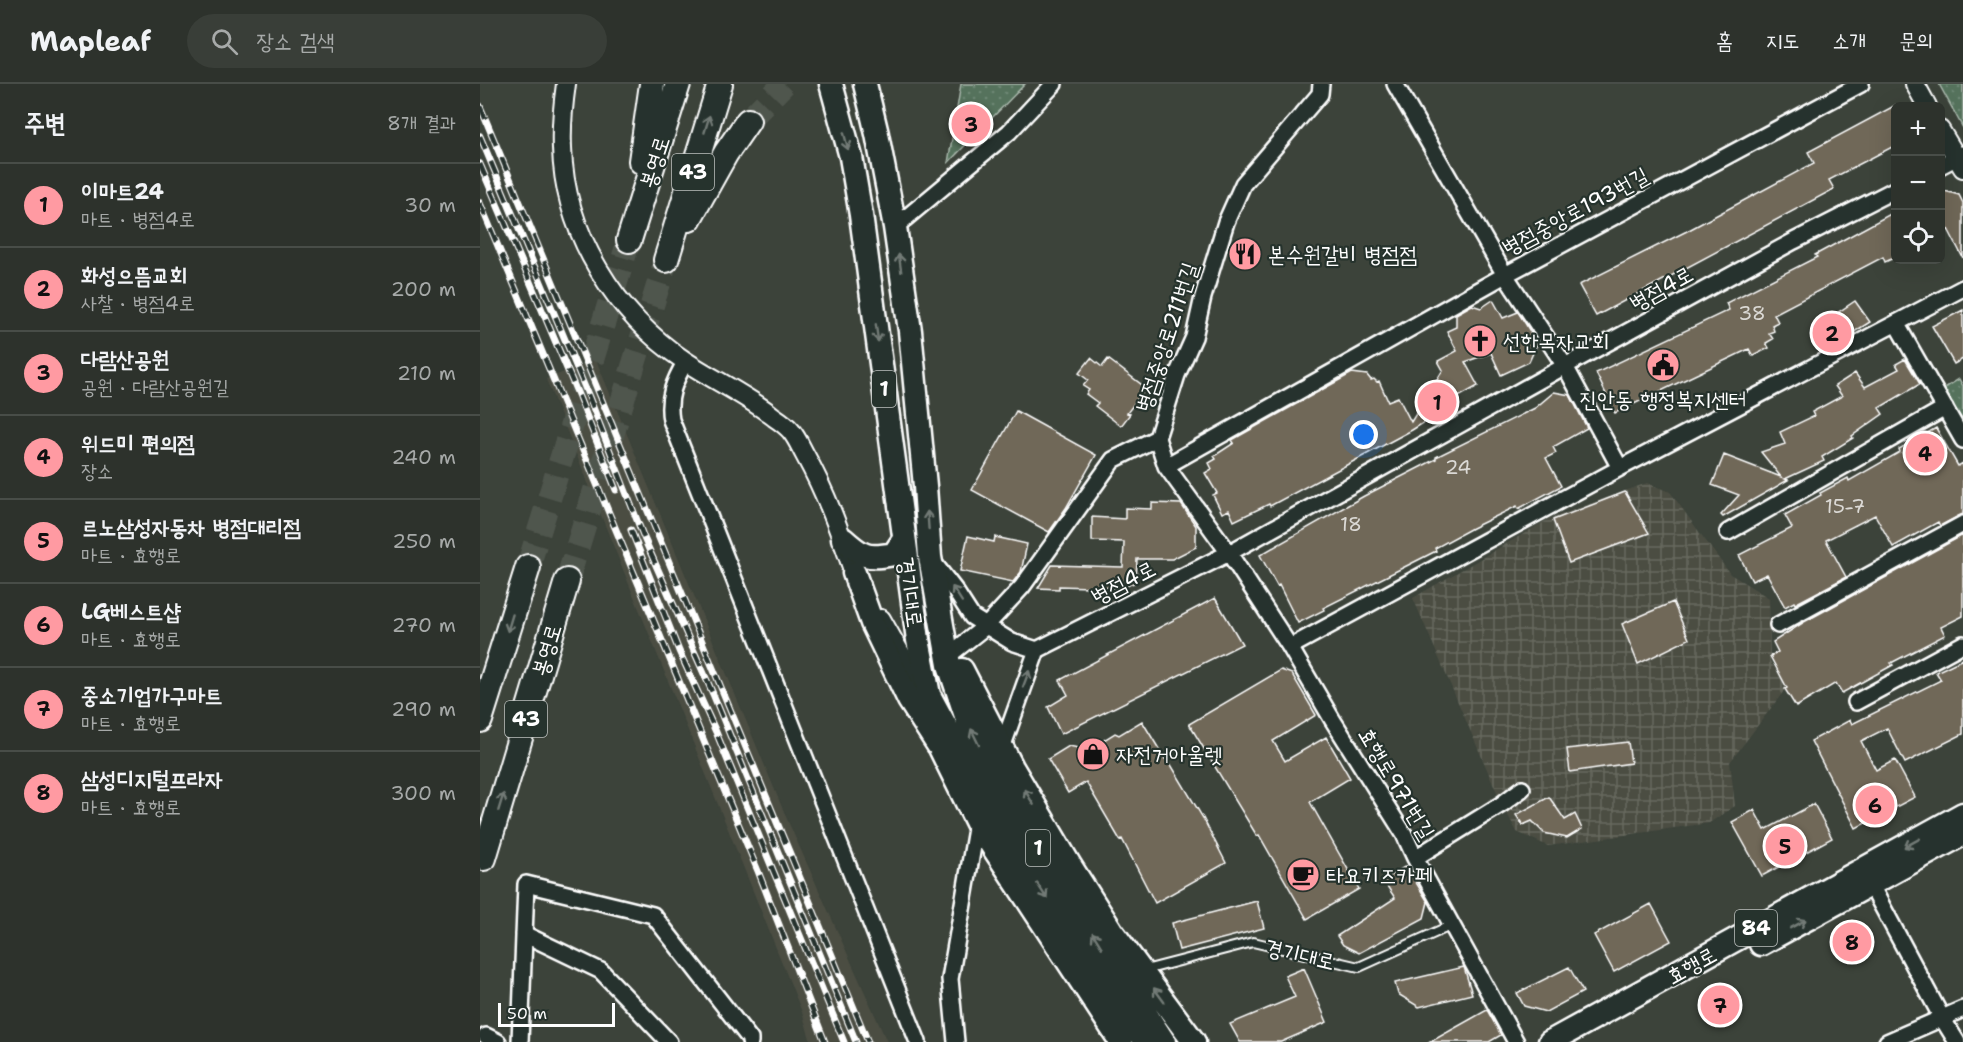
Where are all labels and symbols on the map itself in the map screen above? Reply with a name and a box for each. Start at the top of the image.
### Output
pin: 3 [952,102,990,147]
one-way arrow [702,115,713,134]
one-way arrow [841,131,853,150]
street label: 봉영로 [632,132,676,192]
road number: 43 [672,154,714,190]
street label: 병점중앙로193번길 [1497,160,1654,262]
restaurant icon: 본수원갈비 병점점 [1227,236,1263,272]
place label: 본수원갈비 병점점 [1268,240,1417,269]
one-way arrow [894,254,905,274]
street label: 병점중앙로211번길 [1129,258,1204,416]
street label: 병점4로 [1624,259,1698,318]
house number: 38 [1738,300,1766,326]
pin: 2 [1812,310,1852,356]
one-way arrow [872,323,883,342]
church icon: 선한목자교회 [1462,323,1498,359]
place label: 선한목자교회 [1503,327,1609,356]
public building icon: 진안동 행정복지센터 [1645,347,1681,383]
road number: 1 [872,371,896,407]
pin: 1 [1418,380,1456,424]
place label: 진안동 행정복지센터 [1580,385,1746,414]
your location [1349,420,1378,449]
pin: 4 [1906,430,1944,476]
house number: 24 [1445,454,1471,480]
house number: 15-7 [1825,493,1865,519]
one-way arrow [922,510,933,530]
house number: 18 [1340,511,1362,537]
street label: 병점4로 [1086,554,1160,611]
street label: 경기대로 [891,555,930,629]
one-way arrow [951,587,963,603]
one-way arrow [504,613,515,632]
street label: 봉영로 [525,621,568,680]
one-way arrow [1021,670,1032,689]
road number: 43 [505,701,547,737]
street label: 효행로971번길 [1352,722,1442,845]
one-way arrow [969,729,981,747]
shop icon: 자전거아울렛 [1075,736,1111,772]
place label: 자전거아울렛 [1116,740,1222,769]
pin: 6 [1856,782,1894,828]
one-way arrow [1023,789,1035,806]
one-way arrow [496,793,507,812]
pin: 5 [1766,824,1804,868]
road number: 1 [1026,830,1050,866]
one-way arrow [1904,837,1921,849]
cafe icon: 타요키즈카페 [1285,857,1321,893]
place label: 타요키즈카페 [1326,861,1433,890]
one-way arrow [1036,882,1048,899]
road number: 84 [1735,910,1777,946]
one-way arrow [1788,918,1806,929]
pin: 8 [1832,920,1872,964]
one-way arrow [1091,932,1103,949]
street label: 경기대로 [1262,932,1338,977]
street label: 효행로 [1661,940,1721,991]
pin: 7 [1700,982,1740,1028]
one-way arrow [1153,987,1166,1003]
scale bar [498,1000,615,1028]

